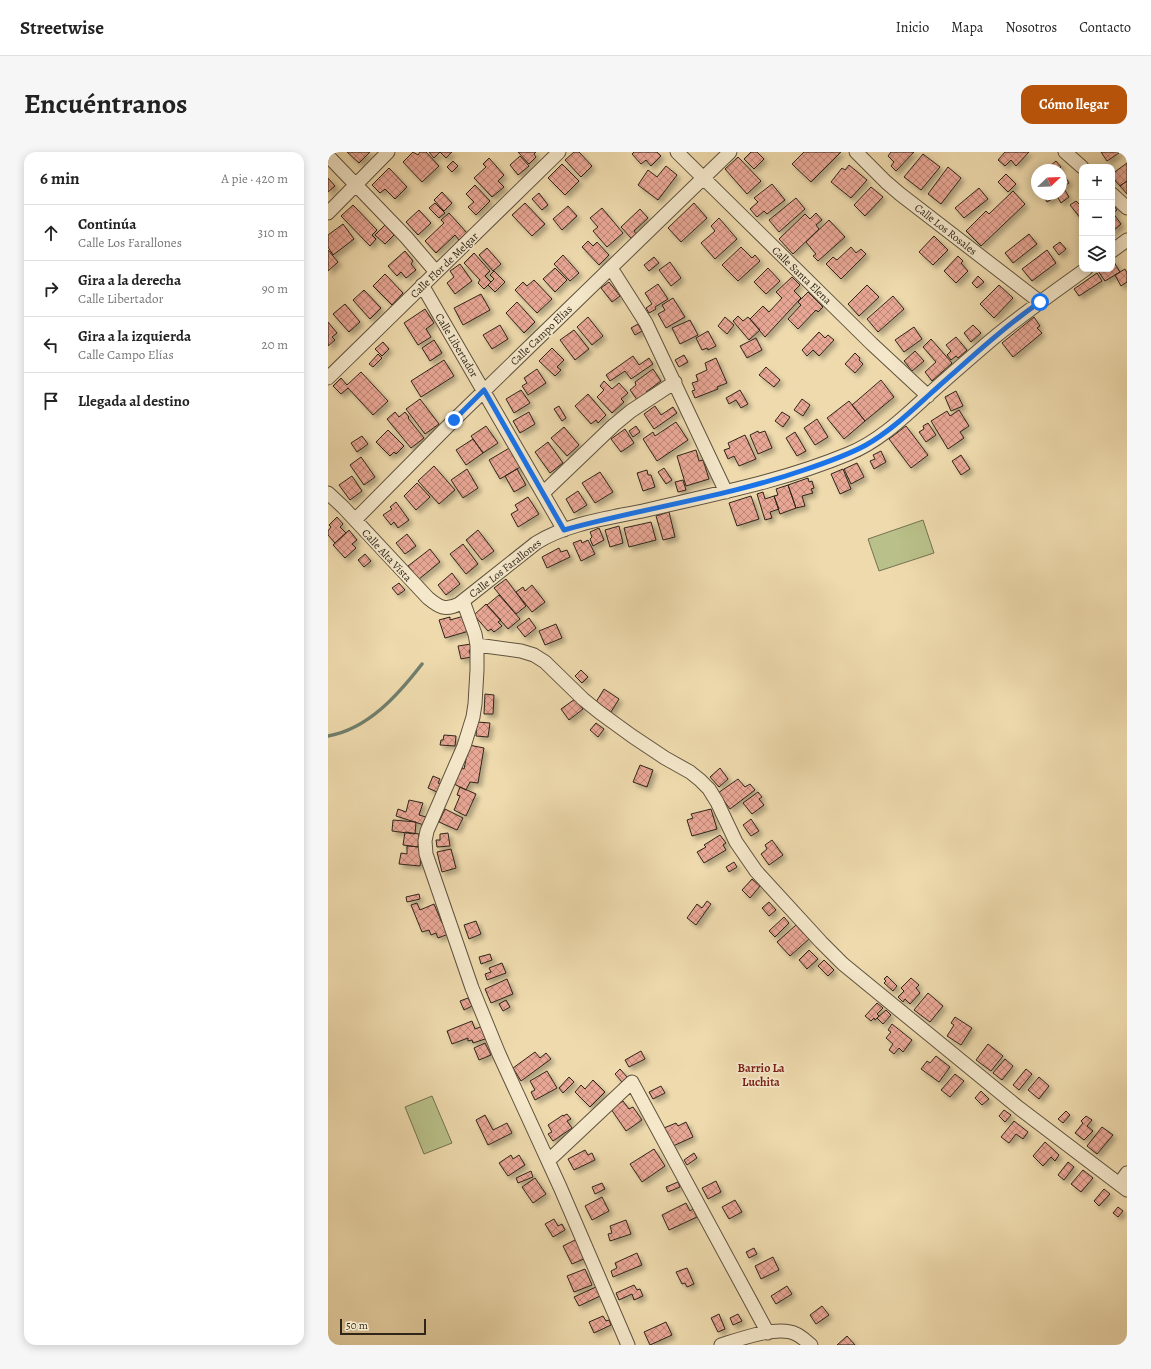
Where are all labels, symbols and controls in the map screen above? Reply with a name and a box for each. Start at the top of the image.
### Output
text: Streetwise [20,15,104,41]
text: Inicio [896,18,929,37]
text: Mapa [951,18,983,37]
text: Nosotros [1005,18,1057,37]
text: Contacto [1079,18,1131,37]
text: Encuéntranos [24,85,188,123]
button: Cómo llegar [1021,85,1127,124]
north arrow [1031,164,1067,200]
map controls [1079,164,1115,272]
button: + [1079,164,1115,200]
text: 6 min [40,167,80,190]
text: A pie · 420 m [221,170,288,187]
street label: Calle Los Rosales [911,200,980,259]
button: − [1079,200,1115,236]
text: Continúa [78,214,136,234]
icon: ahead [40,222,62,244]
text: 310 m [258,224,288,241]
street label: Calle Flor de Melgar [407,229,482,302]
text: Calle Los Farallones [78,234,182,251]
button: layers [1079,236,1115,272]
street label: Calle Santa Elena [769,243,835,308]
text: Gira a la derecha [78,270,181,290]
icon: right [40,278,62,300]
text: 90 m [262,280,288,297]
text: Calle Libertador [78,290,163,307]
route start [1031,293,1049,311]
street label: Calle Campo Elías [507,302,576,369]
street label: Calle Libertador [432,310,482,380]
text: Gira a la izquierda [78,326,191,346]
icon: left [40,334,62,356]
text: 20 m [262,336,288,353]
text: Calle Campo Elías [78,346,174,363]
icon: arrive [40,390,62,412]
text: Llegada al destino [78,391,190,411]
route end [445,411,463,429]
street label: Calle Alta Vista [358,526,416,586]
street label: Calle Los Farallones [466,535,545,601]
district label: Barrio La Luchita [737,1060,785,1090]
scale bar [340,1317,426,1336]
text: 50 m [346,1318,368,1333]

